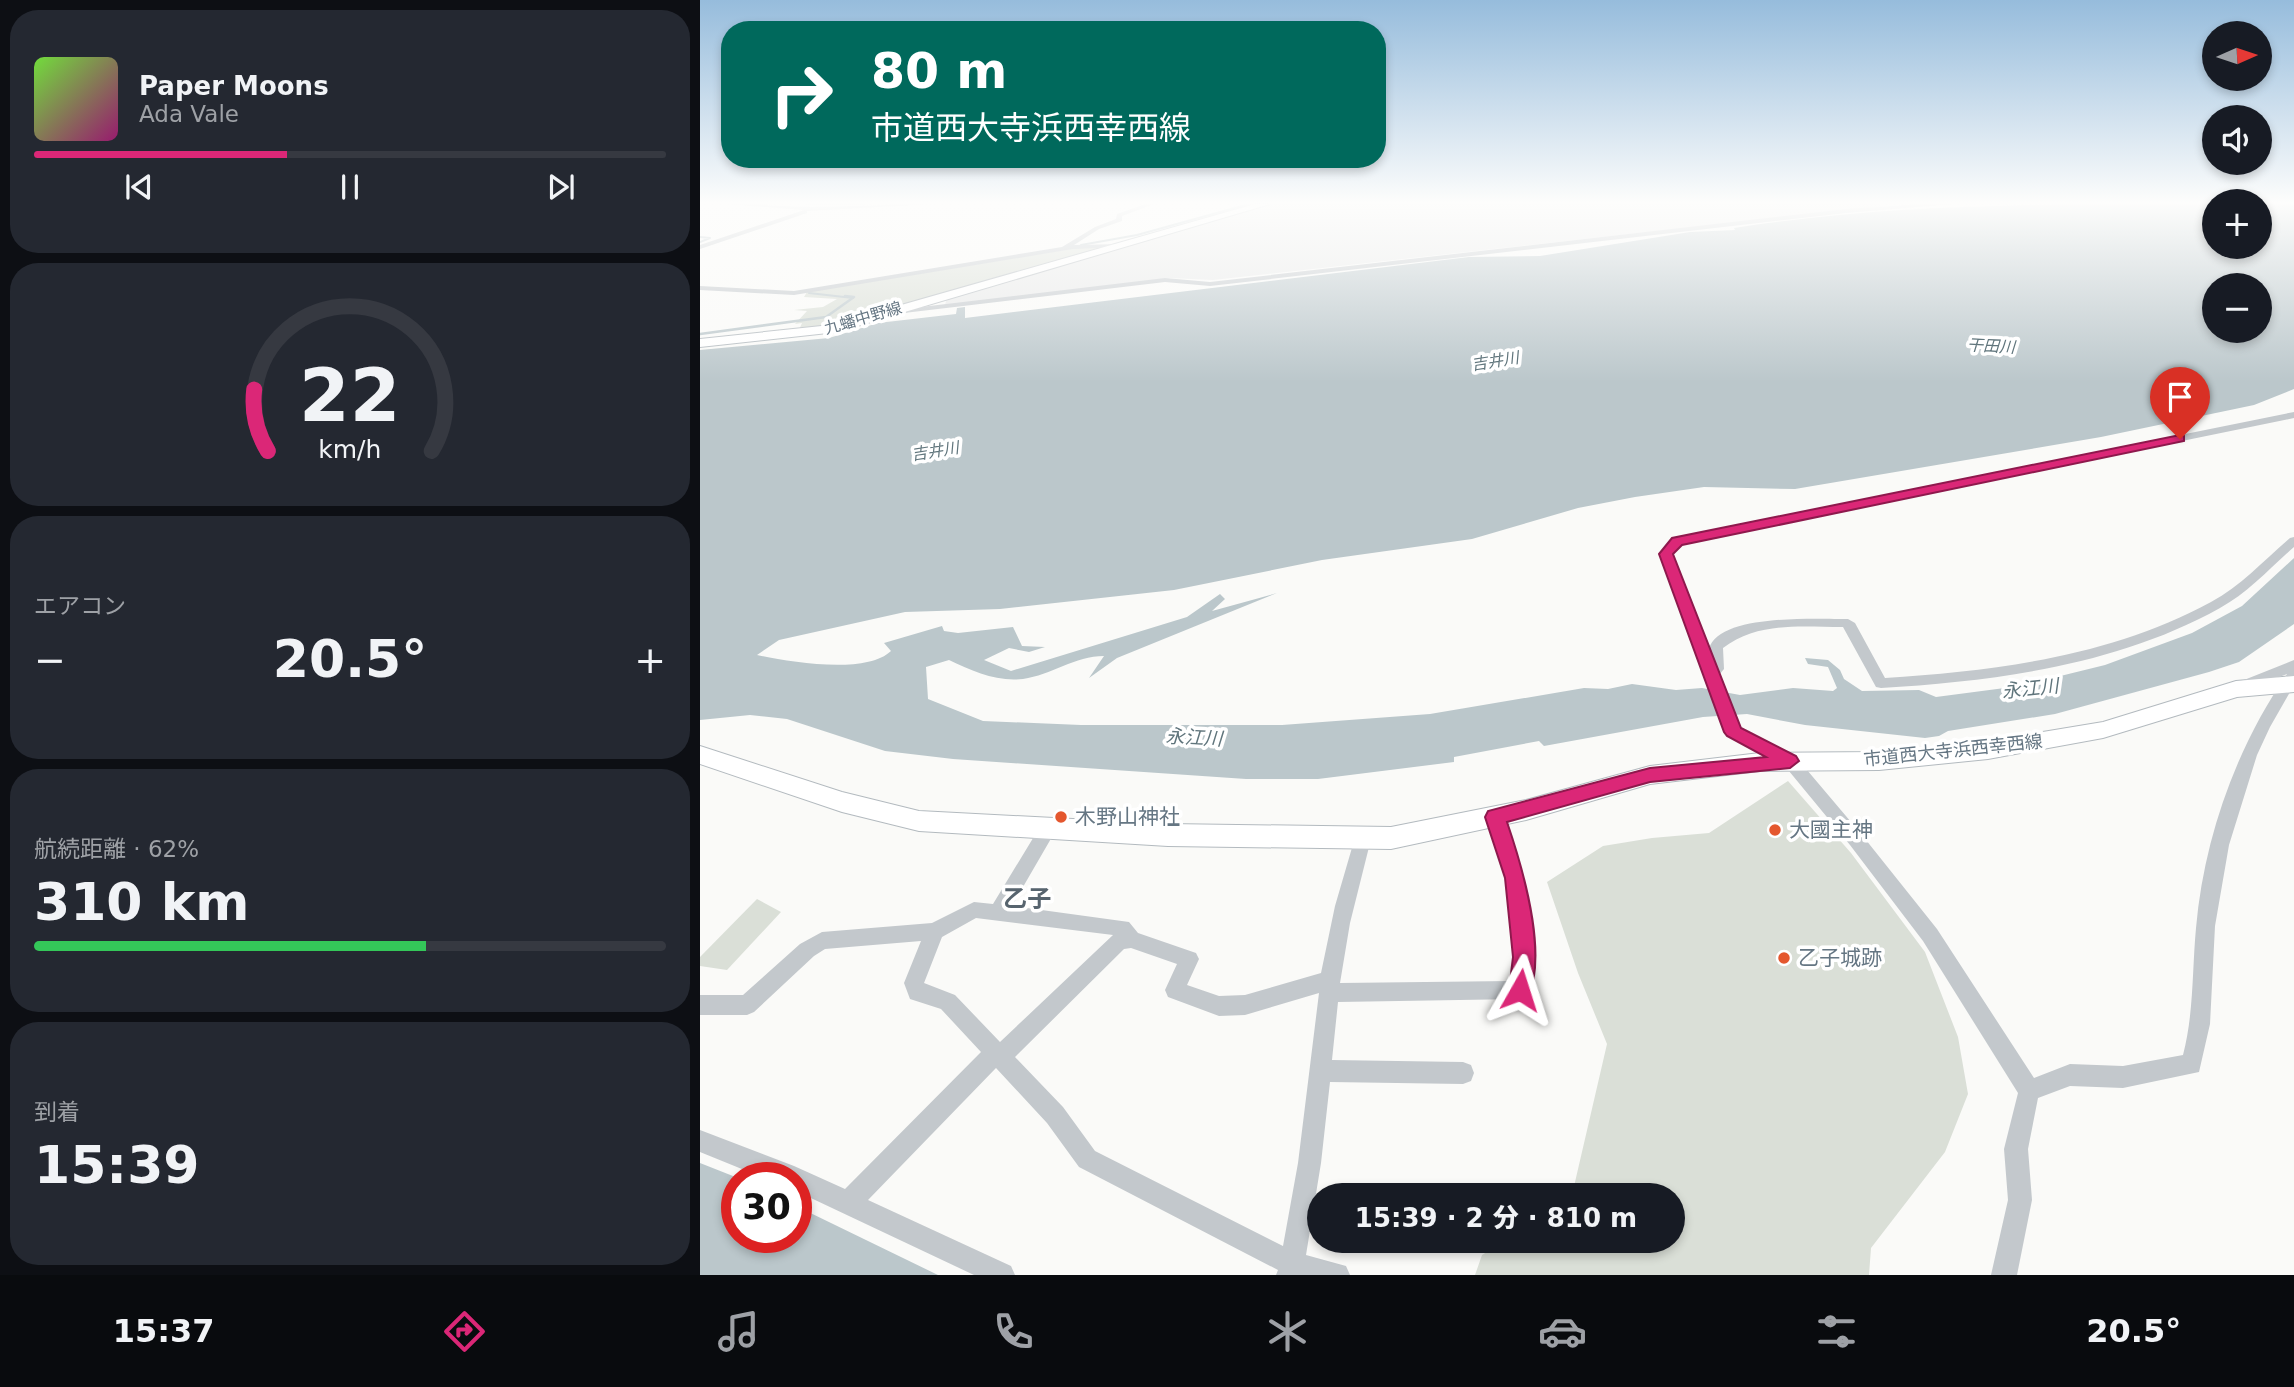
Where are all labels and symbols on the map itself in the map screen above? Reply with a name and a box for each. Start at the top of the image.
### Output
north arrow [2202,21,2272,91]
street label: 九蟠中野線 [822,298,904,338]
water label: 干田川 [1967,335,2017,357]
water label: 吉井川 [1470,348,1522,374]
pin [2150,367,2210,439]
water label: 吉井川 [910,438,962,464]
water label: 永江川 [2000,674,2061,702]
water label: 永江川 [1165,725,1225,750]
street label: 市道西大寺浜西幸西線 [1862,730,2044,770]
place label: 木野山神社 [1075,805,1180,829]
marker: 木野山神社 [1053,809,1069,825]
place label: 大國主神 [1789,818,1873,842]
marker: 大國主神 [1767,822,1783,838]
district label: 乙子 [1003,885,1051,913]
place label: 乙子城跡 [1798,946,1882,970]
marker: 乙子城跡 [1776,950,1792,966]
position arrow [1483,953,1557,1027]
speed limit sign: 30 [721,1162,812,1253]

